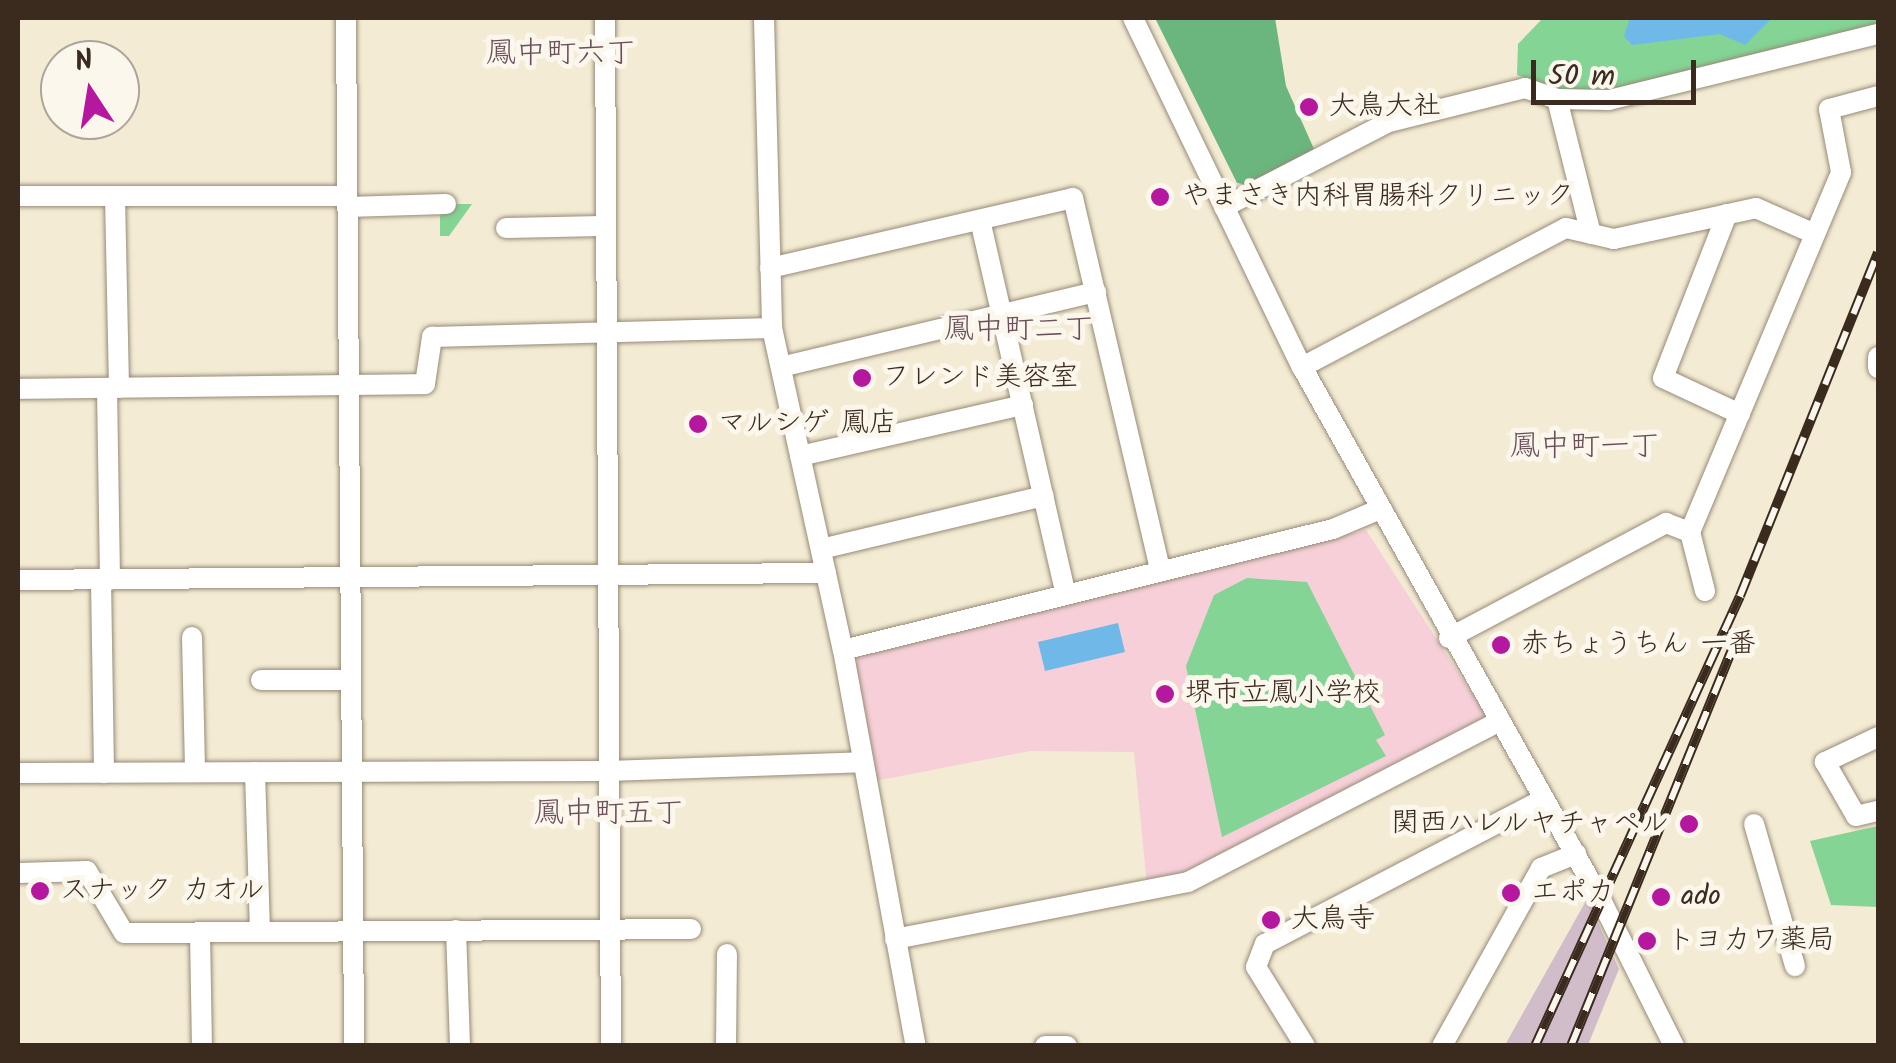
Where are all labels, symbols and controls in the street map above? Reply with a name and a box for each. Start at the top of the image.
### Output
district label: 鳳中町六丁 [486,36,636,72]
text: N [71,38,97,86]
north arrow [40,40,140,140]
scale bar [1536,40,1701,102]
text: 50 m [1548,53,1615,101]
place label: 大鳥大社 [1329,90,1441,124]
marker: 大鳥大社 [1298,96,1320,118]
place label: やまさき内科胃腸科クリニック [1182,180,1574,214]
marker: やまさき内科胃腸科クリニック [1147,184,1173,210]
district label: 鳳中町二丁 [944,312,1094,348]
place label: フレンド美容室 [882,361,1078,395]
marker: フレンド美容室 [851,367,873,389]
place label: マルシゲ 鳳店 [718,407,897,441]
marker: マルシゲ 鳳店 [687,413,709,435]
district label: 鳳中町一丁 [1510,429,1660,465]
place label: 赤ちょうちん 一番 [1521,628,1756,662]
marker: 赤ちょうちん 一番 [1490,634,1512,656]
place label: 堺市立鳳小学校 [1185,677,1381,711]
marker: 堺市立鳳小学校 [1154,683,1176,705]
district label: 鳳中町五丁 [534,796,684,832]
place label: 関西ハレルヤチャペル [1389,807,1669,841]
marker: 関西ハレルヤチャペル [1678,813,1700,835]
place label: スナック カオル [60,874,267,908]
place label: エポカ [1531,876,1615,910]
marker: スナック カオル [29,880,51,902]
place label: ado [1681,880,1721,914]
marker: エポカ [1500,882,1522,904]
marker: ado [1650,886,1672,908]
place label: 大鳥寺 [1291,903,1375,937]
marker: 大鳥寺 [1260,909,1282,931]
place label: トヨカワ薬局 [1667,924,1835,958]
marker: トヨカワ薬局 [1636,930,1658,952]

